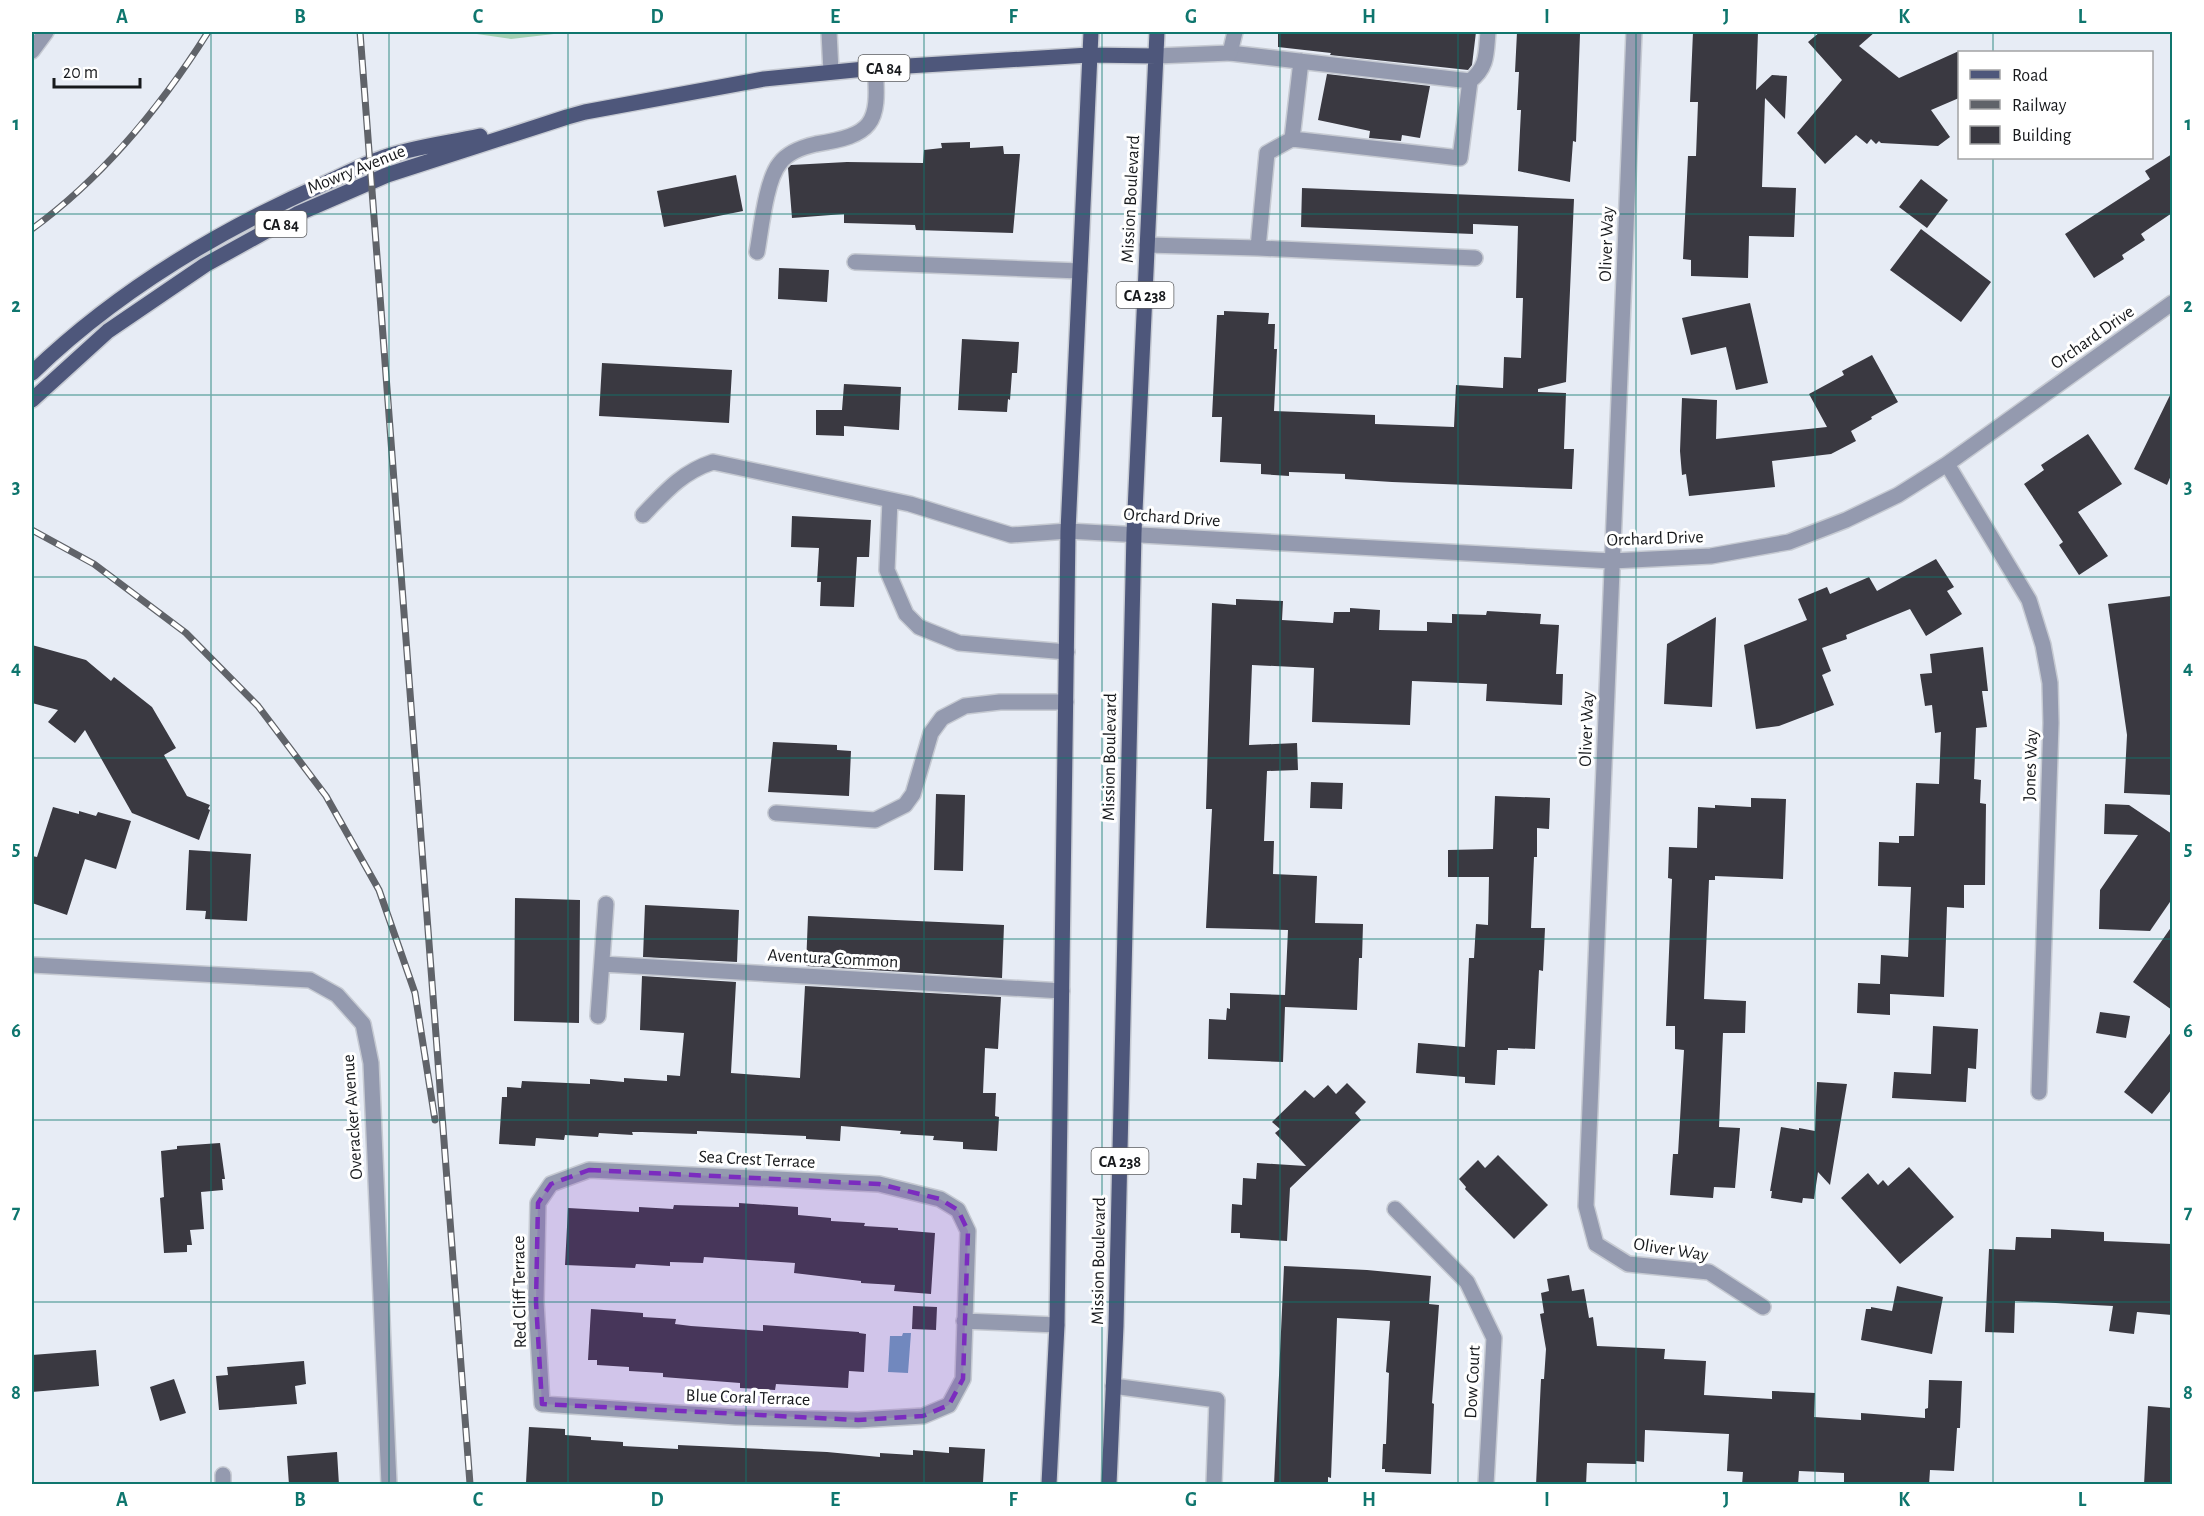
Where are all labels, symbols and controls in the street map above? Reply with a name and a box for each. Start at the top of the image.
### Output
text: A [116,7,128,27]
text: B [294,7,306,27]
text: C [473,7,484,27]
text: D [650,7,664,27]
text: E [830,7,840,27]
text: F [1008,7,1018,27]
text: G [1185,7,1197,27]
text: H [1362,7,1376,27]
text: I [1544,7,1550,27]
text: J [1723,7,1729,27]
text: K [1898,7,1910,27]
text: L [2078,7,2087,27]
scale bar [54,51,140,89]
legend [1958,51,2153,159]
road number: CA 84 [858,55,910,81]
text: 20 m [63,64,98,82]
text: Road [2012,67,2048,85]
text: Railway [2012,97,2067,115]
text: 1 [12,114,20,134]
text: 1 [2184,114,2192,134]
text: Building [2012,127,2072,145]
street label: Mission Boulevard [1119,135,1143,263]
street label: Mowry Avenue [305,142,408,198]
street label: Oliver Way [1597,206,1617,282]
road number: CA 84 [256,211,306,237]
road number: CA 238 [1116,282,1174,308]
text: 2 [11,296,21,316]
text: 2 [2183,296,2193,316]
street label: Orchard Drive [2048,303,2138,373]
text: 3 [12,477,20,497]
text: 3 [2184,477,2192,497]
street label: Orchard Drive [1123,506,1221,530]
street label: Orchard Drive [1606,528,1704,550]
text: 4 [11,658,21,678]
text: 4 [2183,658,2193,678]
street label: Oliver Way [1577,691,1597,767]
street label: Mission Boulevard [1100,693,1120,821]
street label: Jones Way [2021,728,2041,801]
text: 5 [12,839,20,859]
text: 5 [2184,839,2192,859]
street label: Aventura Common [767,947,899,971]
text: 6 [11,1021,21,1041]
text: 6 [2183,1021,2193,1041]
street label: Overacker Avenue [340,1054,366,1180]
street label: Sea Crest Terrace [698,1148,816,1172]
road number: CA 238 [1092,1148,1148,1174]
street label: Mission Boulevard [1089,1197,1109,1325]
text: 7 [12,1202,21,1222]
text: 7 [2184,1202,2193,1222]
street label: Red Cliff Terrace [510,1235,530,1349]
street label: Oliver Way [1632,1235,1710,1265]
street label: Dow Court [1462,1345,1484,1419]
text: 8 [11,1383,21,1403]
text: 8 [2183,1383,2193,1403]
street label: Blue Coral Terrace [685,1387,810,1409]
text: A [116,1490,128,1510]
text: B [294,1490,306,1510]
text: C [473,1490,484,1510]
text: D [650,1490,664,1510]
text: E [830,1490,840,1510]
text: F [1008,1490,1018,1510]
text: G [1185,1490,1197,1510]
text: H [1362,1490,1376,1510]
text: I [1544,1490,1550,1510]
text: J [1723,1490,1729,1510]
text: K [1898,1490,1910,1510]
text: L [2078,1490,2087,1510]

